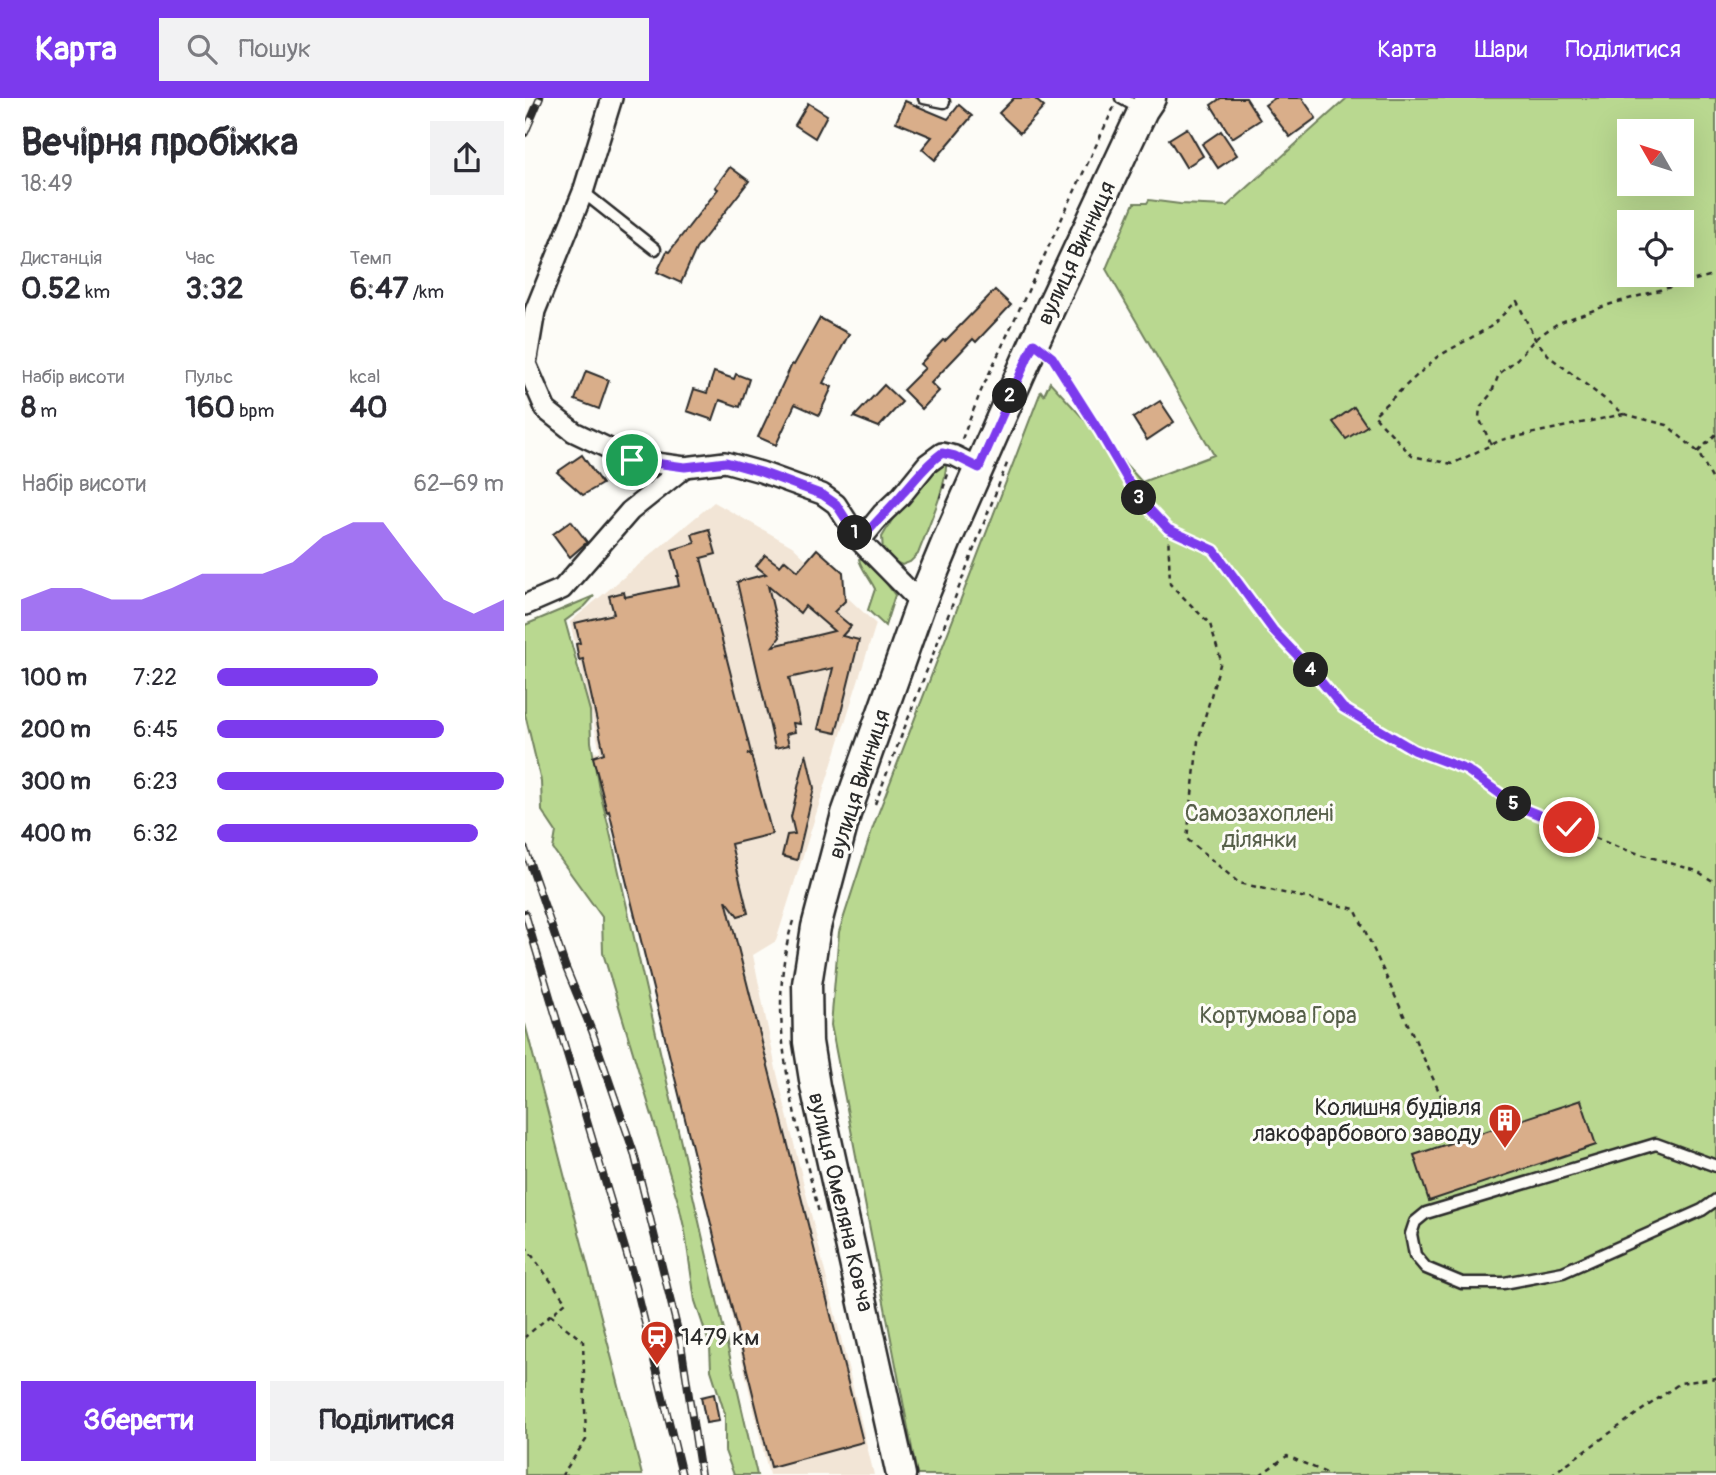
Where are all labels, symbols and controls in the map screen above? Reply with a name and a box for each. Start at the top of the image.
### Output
search box [159,18,649,81]
text: Карта [35,29,117,70]
icon: search [183,30,221,68]
text: Пошук [239,33,311,65]
text: Карта [1377,35,1437,64]
text: Шари [1475,35,1528,64]
text: Поділитися [1566,35,1681,64]
text: Вечірня пробіжка [21,119,298,167]
north arrow [1617,119,1694,196]
map controls [1617,119,1694,287]
button: share [430,121,504,195]
text: 18:49 [21,169,73,198]
street label: вулиця Винниця [1030,176,1122,330]
button: locate [1617,210,1694,287]
text: Дистанція [21,246,102,270]
text: Час [185,246,215,270]
text: Темп [350,246,392,270]
text: 0.52 [21,270,81,307]
text: 3:32 [185,270,244,307]
text: 6:47 [350,270,408,307]
text: km [81,280,110,304]
text: /km [408,280,444,304]
text: Набір висоти [21,365,124,389]
text: Пульс [185,365,233,389]
text: kcal [350,365,381,389]
pin: 2 [993,378,1028,414]
text: 2 [1004,383,1015,407]
text: 8 [21,389,36,426]
text: 160 [185,389,235,426]
text: 40 [350,389,388,426]
text: m [36,399,57,423]
text: bpm [235,399,274,423]
pin [602,430,662,490]
icon: arrive [613,441,651,479]
text: Набір висоти [21,469,146,498]
text: 62–69 m [414,469,504,498]
pin: 3 [1121,480,1157,516]
text: 3 [1133,485,1144,509]
pin: 1 [837,516,873,550]
text: 1 [851,520,858,544]
pin: 4 [1293,652,1329,688]
text: 4 [1305,657,1316,681]
text: 100 m [21,663,87,692]
text: 7:22 [133,663,177,692]
street label: вулиця Винниця [821,706,897,862]
text: 200 m [21,715,91,744]
text: 6:45 [133,715,178,744]
text: 300 m [21,767,91,796]
text: 6:23 [133,767,178,796]
pin: 5 [1497,786,1531,822]
text: 5 [1508,791,1519,815]
pin [1539,797,1599,857]
park label: Самозахоплені ділянки [1185,799,1333,854]
icon: check [1550,808,1588,846]
text: 400 m [21,819,91,848]
text: 6:32 [133,819,178,848]
park label: Кортумова Гора [1199,1001,1357,1030]
street label: вулиця Омеляна Ковча [802,1090,880,1314]
place label: Колишня будівля лакофарбового заводу [1253,1093,1481,1148]
building icon: Колишня будівля лакофарбового заводу [1486,1101,1524,1150]
station icon: 1479 км [638,1318,676,1367]
place label: 1479 км [681,1323,759,1352]
button: Зберегти [21,1381,256,1461]
button: Поділитися [270,1381,504,1461]

